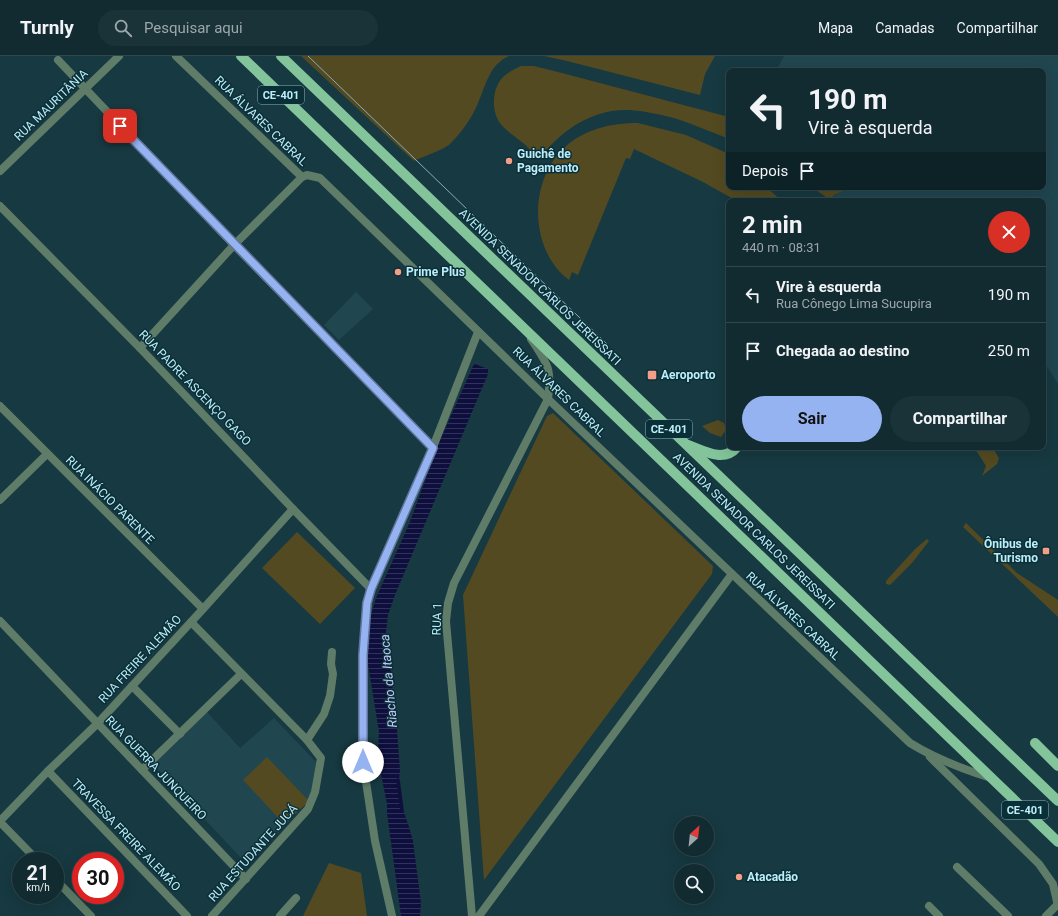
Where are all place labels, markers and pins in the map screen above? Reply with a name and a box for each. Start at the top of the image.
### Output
pin [103,109,137,143]
place label: Guichê de Pagamento [517,147,579,175]
marker: Guichê de Pagamento [504,156,514,166]
place label: Prime Plus [406,265,465,279]
marker: Prime Plus [393,267,403,277]
place label: Aeroporto [661,368,716,382]
marker: Aeroporto [646,369,658,381]
place label: Ônibus de Turismo [984,536,1039,565]
marker: Ônibus de Turismo [1041,546,1051,556]
place label: Atacadão [747,870,798,884]
marker: Atacadão [734,872,744,882]

